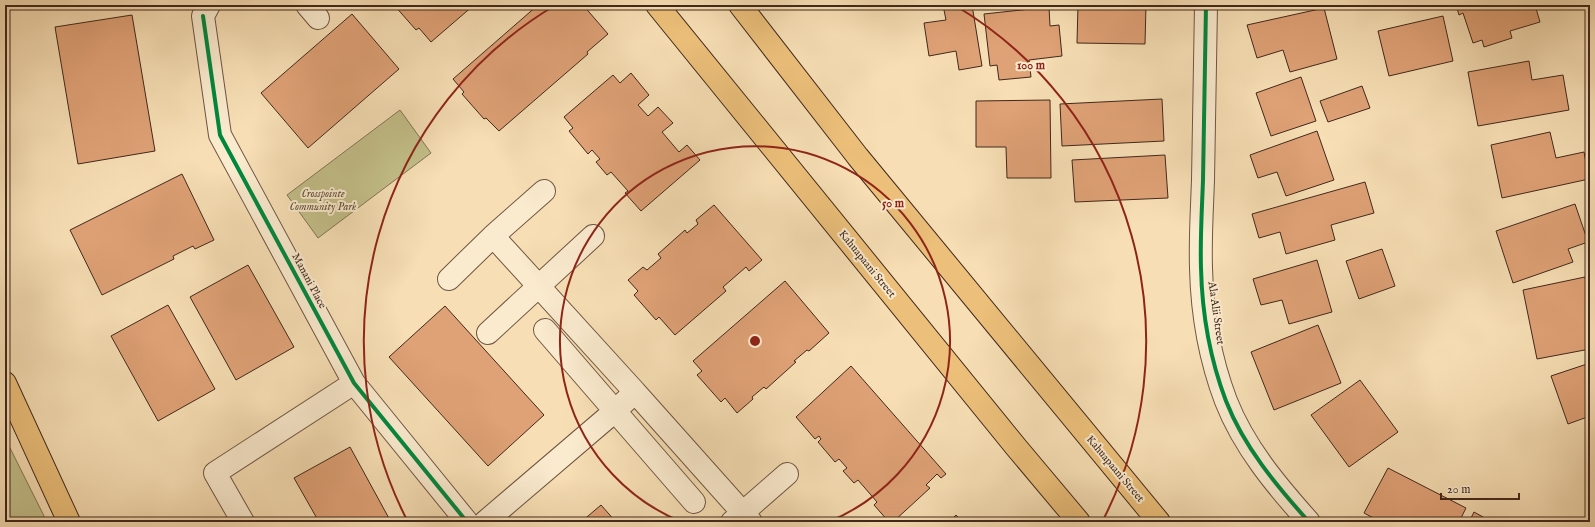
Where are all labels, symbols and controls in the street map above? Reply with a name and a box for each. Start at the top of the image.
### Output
text: 100 m [1017,58,1046,73]
park label: Crosspointe Community Park [290,187,357,214]
text: 50 m [882,196,905,211]
street label: Kahuapaani Street [835,227,899,301]
street label: Manani Place [289,251,329,311]
street label: Ala Alii Street [1204,280,1227,346]
centre of rings [748,334,762,348]
street label: Kahuapaani Street [1083,433,1147,505]
scale bar [1441,475,1519,501]
text: 20 m [1447,482,1470,497]

